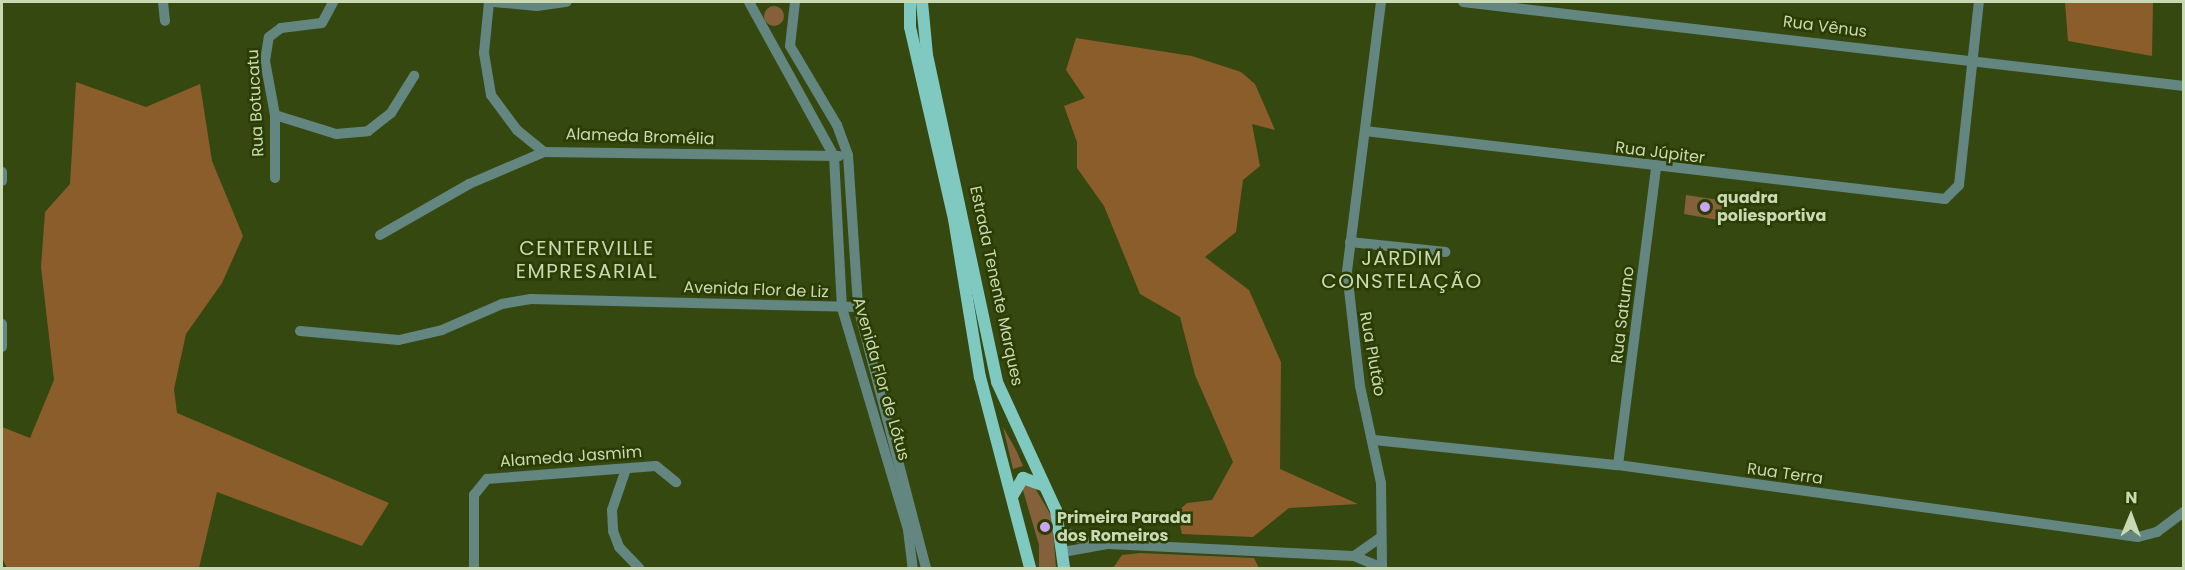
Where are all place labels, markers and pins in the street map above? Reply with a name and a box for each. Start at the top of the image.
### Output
place label: quadra poliesportiva [1717,188,1826,226]
marker: quadra poliesportiva [1698,200,1712,214]
place label: Primeira Parada dos Romeiros [1057,508,1191,546]
marker: Primeira Parada dos Romeiros [1038,520,1052,534]

